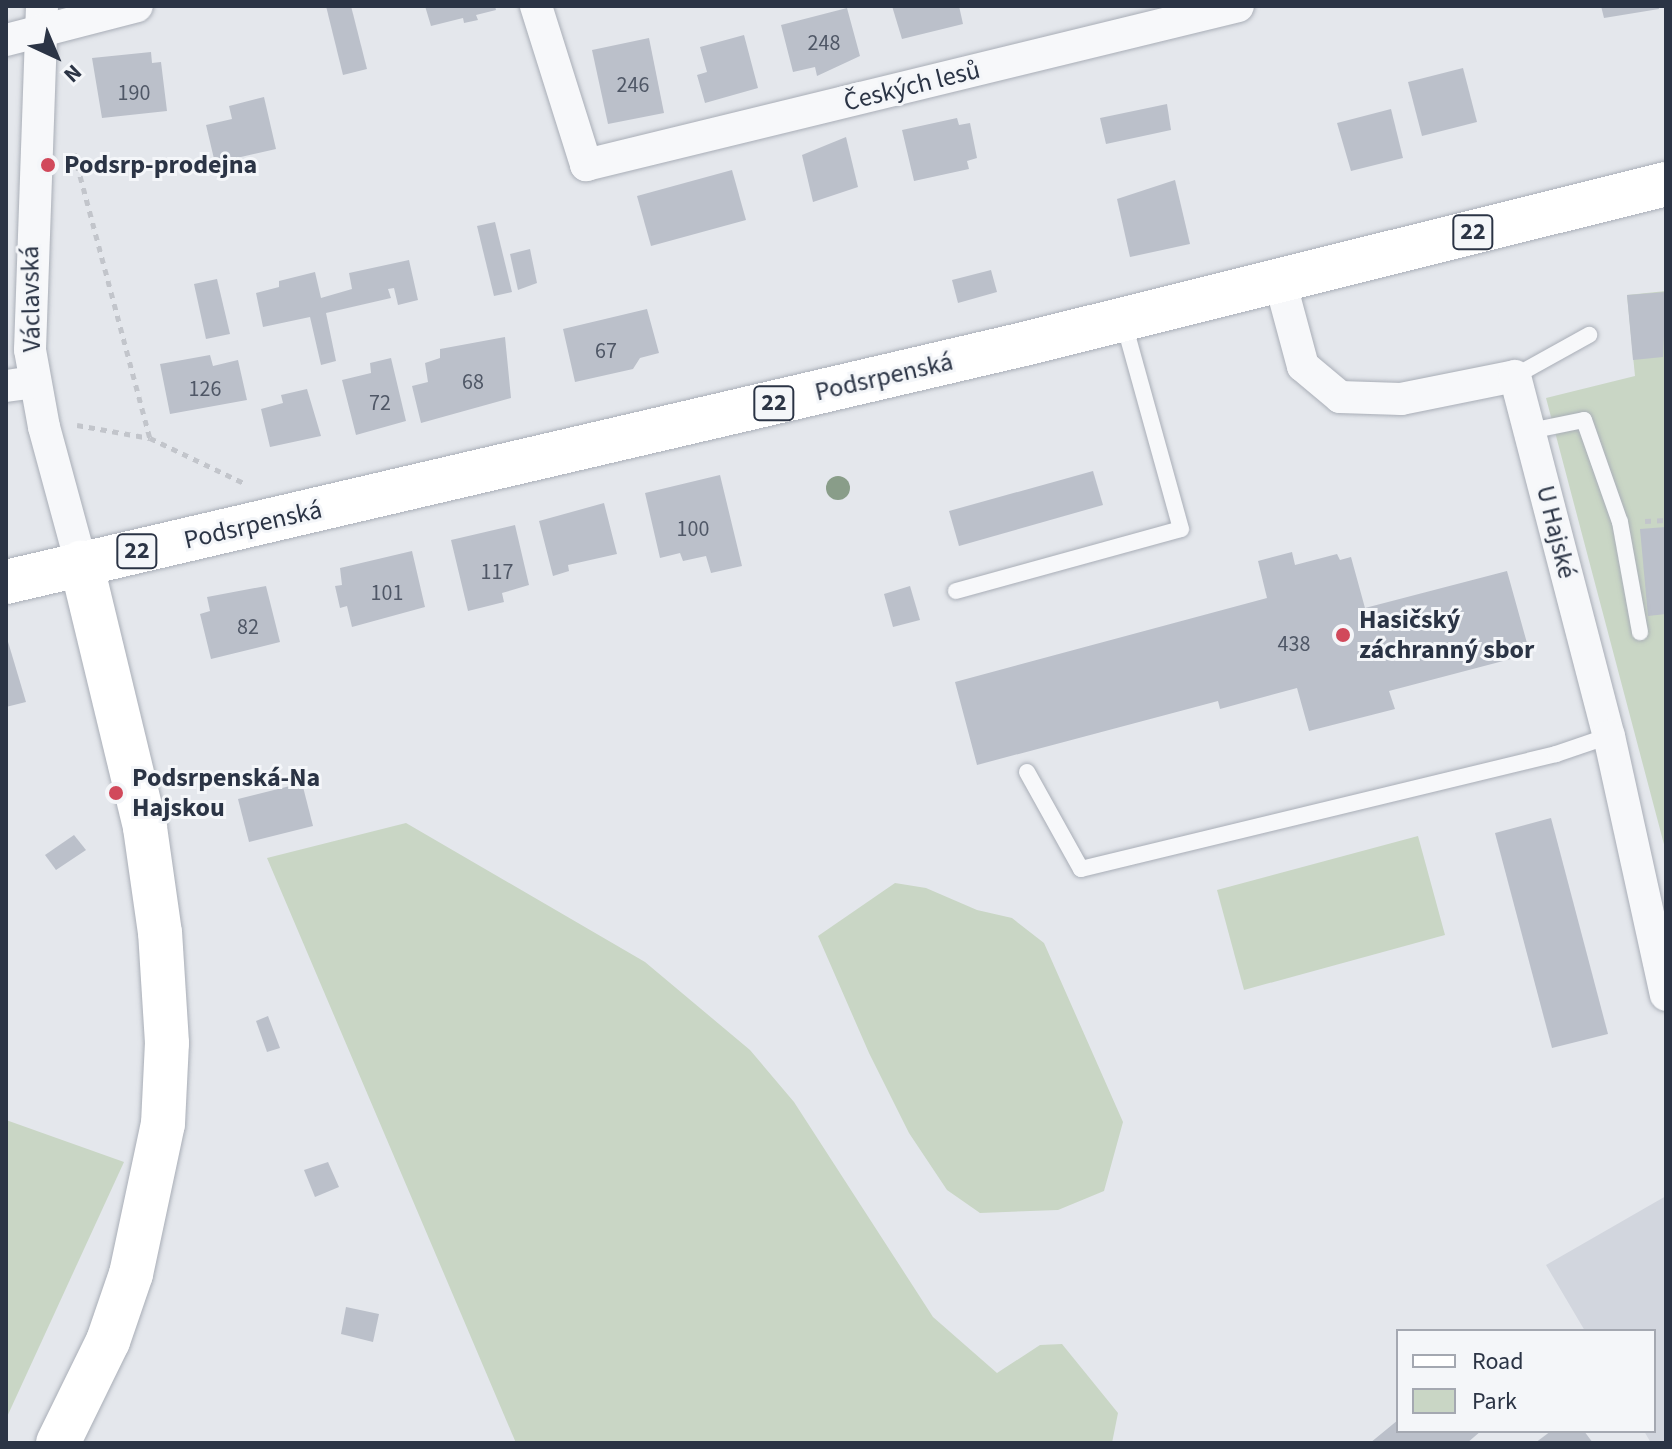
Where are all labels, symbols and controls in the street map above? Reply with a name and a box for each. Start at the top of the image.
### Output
north arrow [16,16,96,96]
house number: 248 [808,31,840,57]
street label: Českých lesů [841,54,983,118]
text: N [56,57,89,90]
house number: 246 [617,73,649,99]
house number: 190 [118,81,150,107]
place label: Podsrp-prodejna [64,149,257,181]
marker: Podsrp-prodejna [39,156,57,174]
road number: 22 [1451,212,1495,252]
street label: Václavská [14,246,48,352]
house number: 67 [595,339,617,365]
street label: Podsrpenská [812,346,956,408]
house number: 68 [462,370,484,396]
house number: 126 [189,377,221,403]
road number: 22 [752,383,796,423]
house number: 72 [369,391,391,417]
street label: U Hajské [1529,482,1583,582]
street label: Podsrpenská [181,494,325,556]
house number: 100 [677,517,709,543]
road number: 22 [115,531,159,571]
house number: 117 [481,560,513,586]
house number: 101 [371,581,403,607]
place label: Hasičský záchranný sbor [1359,604,1534,666]
house number: 82 [237,615,259,641]
marker: Hasičský záchranný sbor [1334,626,1352,644]
house number: 438 [1278,632,1310,658]
place label: Podsrpenská-Na Hajskou [132,762,320,824]
marker: Podsrpenská-Na Hajskou [107,784,125,802]
legend [1396,1329,1656,1433]
text: Road [1472,1344,1524,1379]
text: Park [1472,1384,1517,1419]

